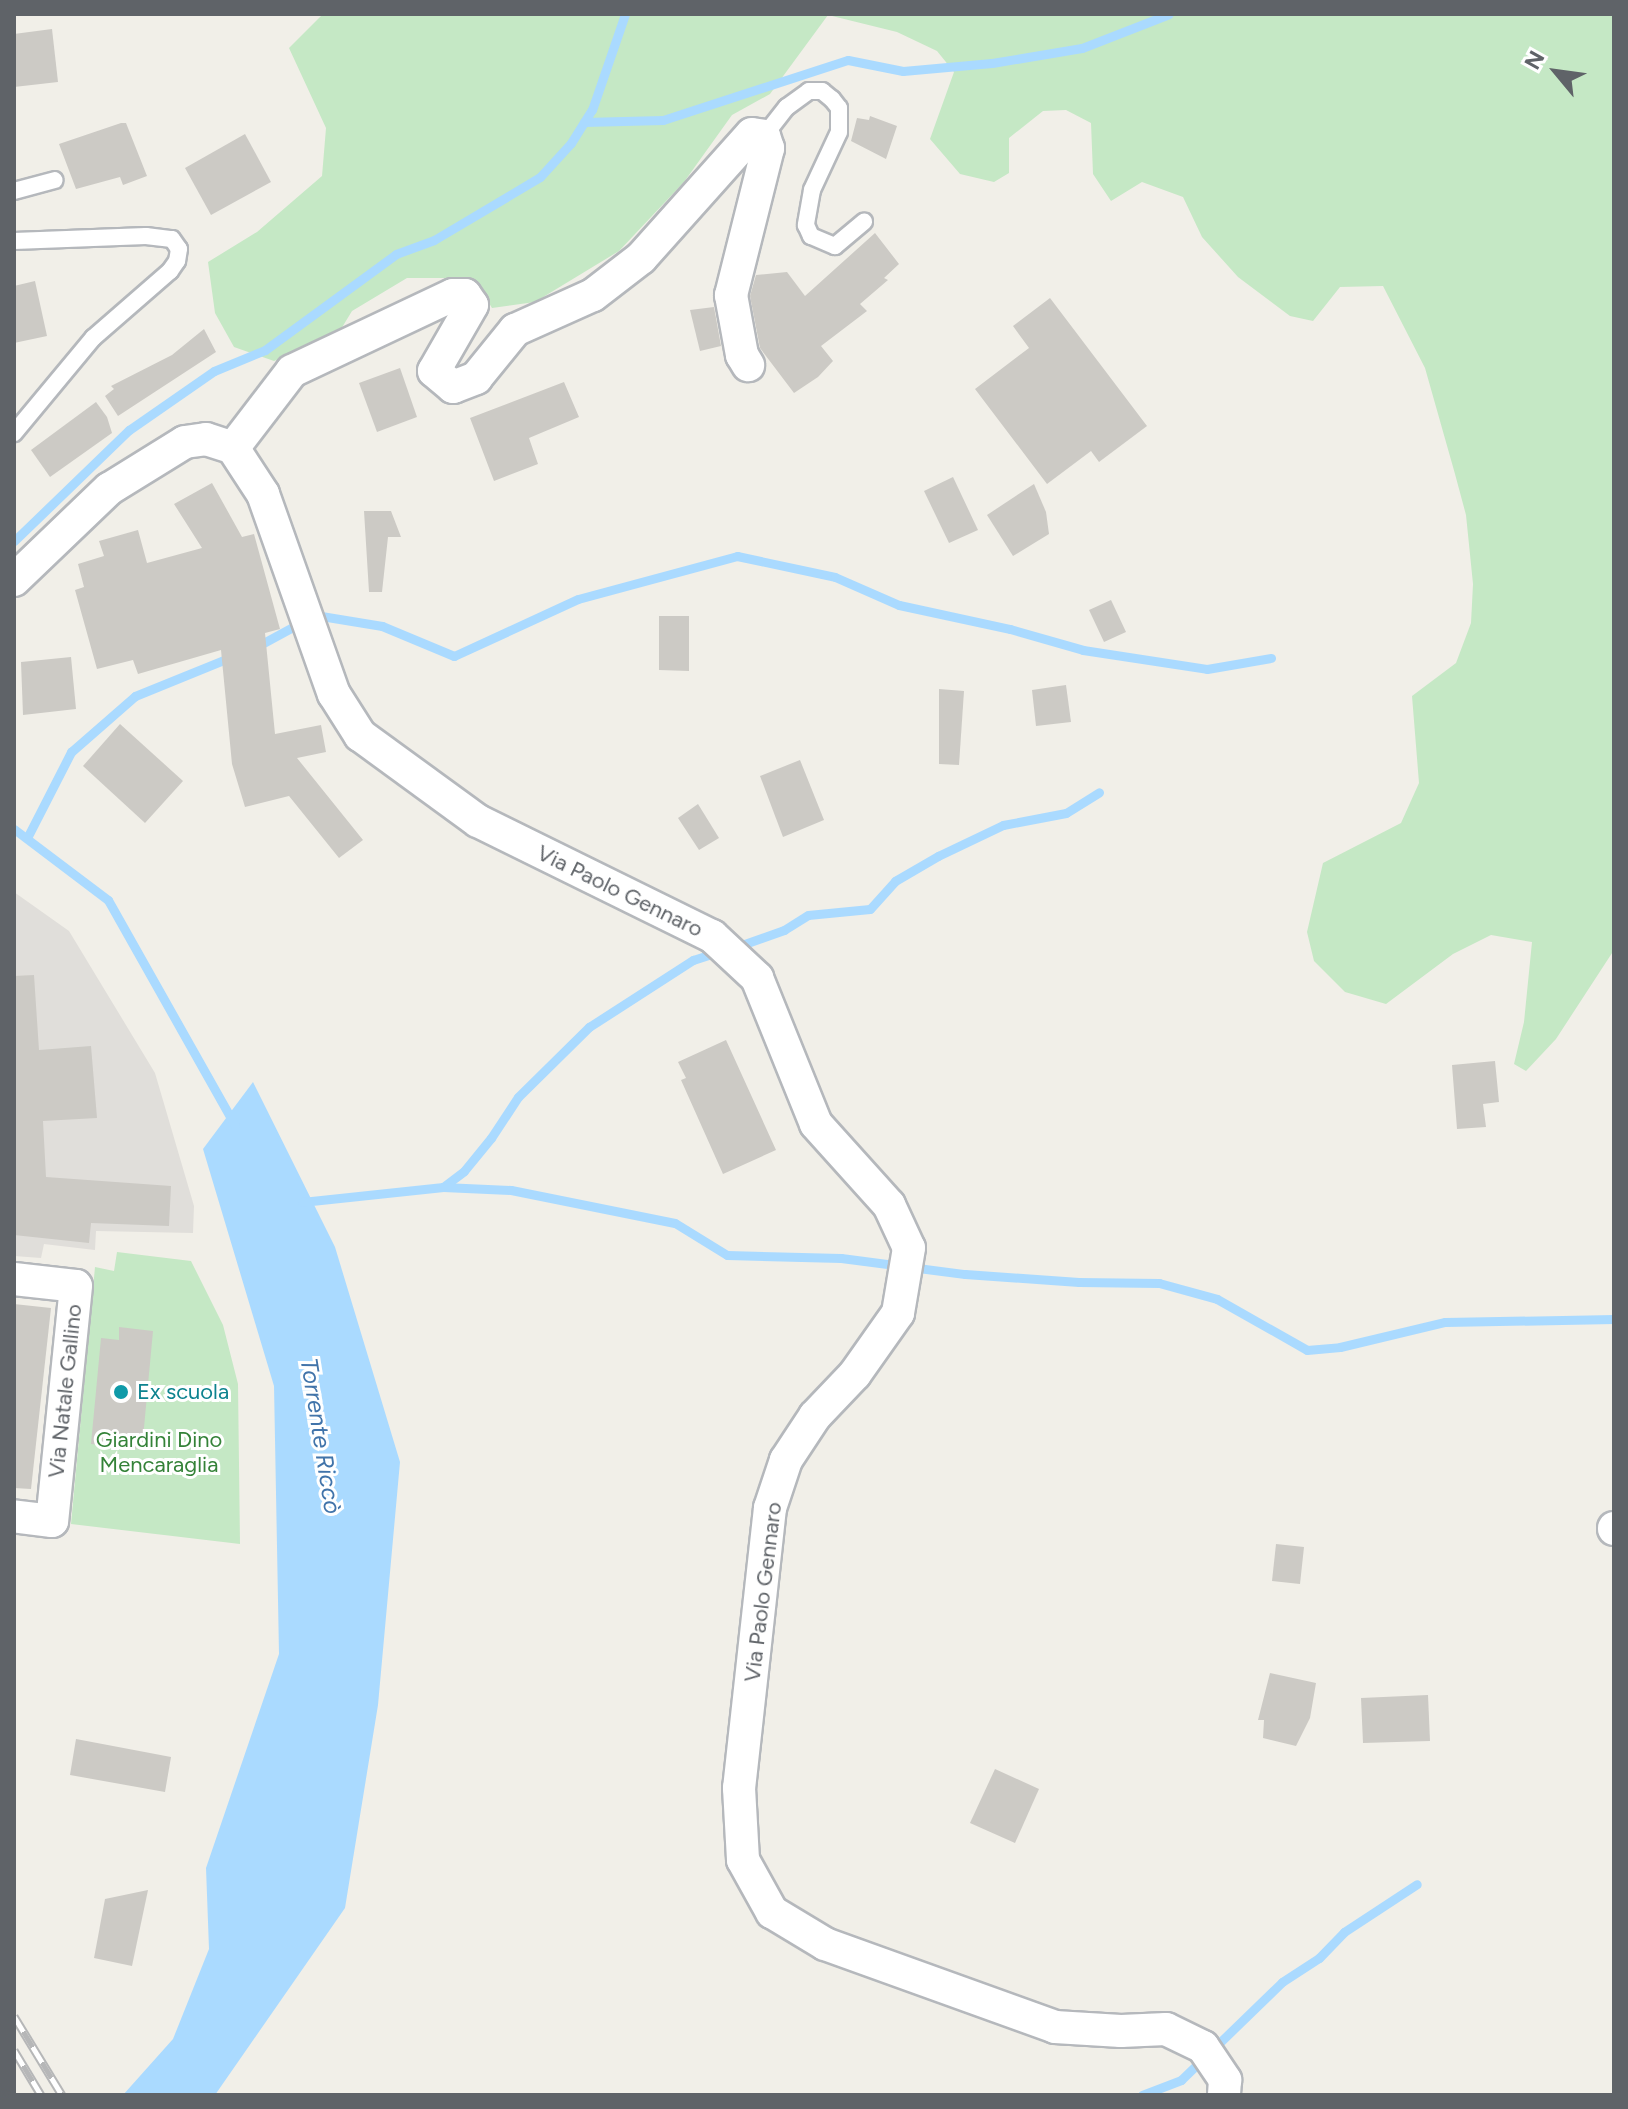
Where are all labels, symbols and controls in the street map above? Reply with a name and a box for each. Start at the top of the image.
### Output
north arrow [1516,32,1596,112]
text: N [1519,46,1551,74]
street label: Via Paolo Gennaro [533,839,707,943]
street label: Via Natale Gallino [43,1303,87,1479]
water label: Torrente Riccò [294,1356,348,1516]
place label: Ex scuola [137,1379,229,1405]
marker: Ex scuola [112,1383,130,1401]
park label: Giardini Dino Mencaraglia [96,1426,222,1478]
street label: Via Paolo Gennaro [739,1500,787,1684]

